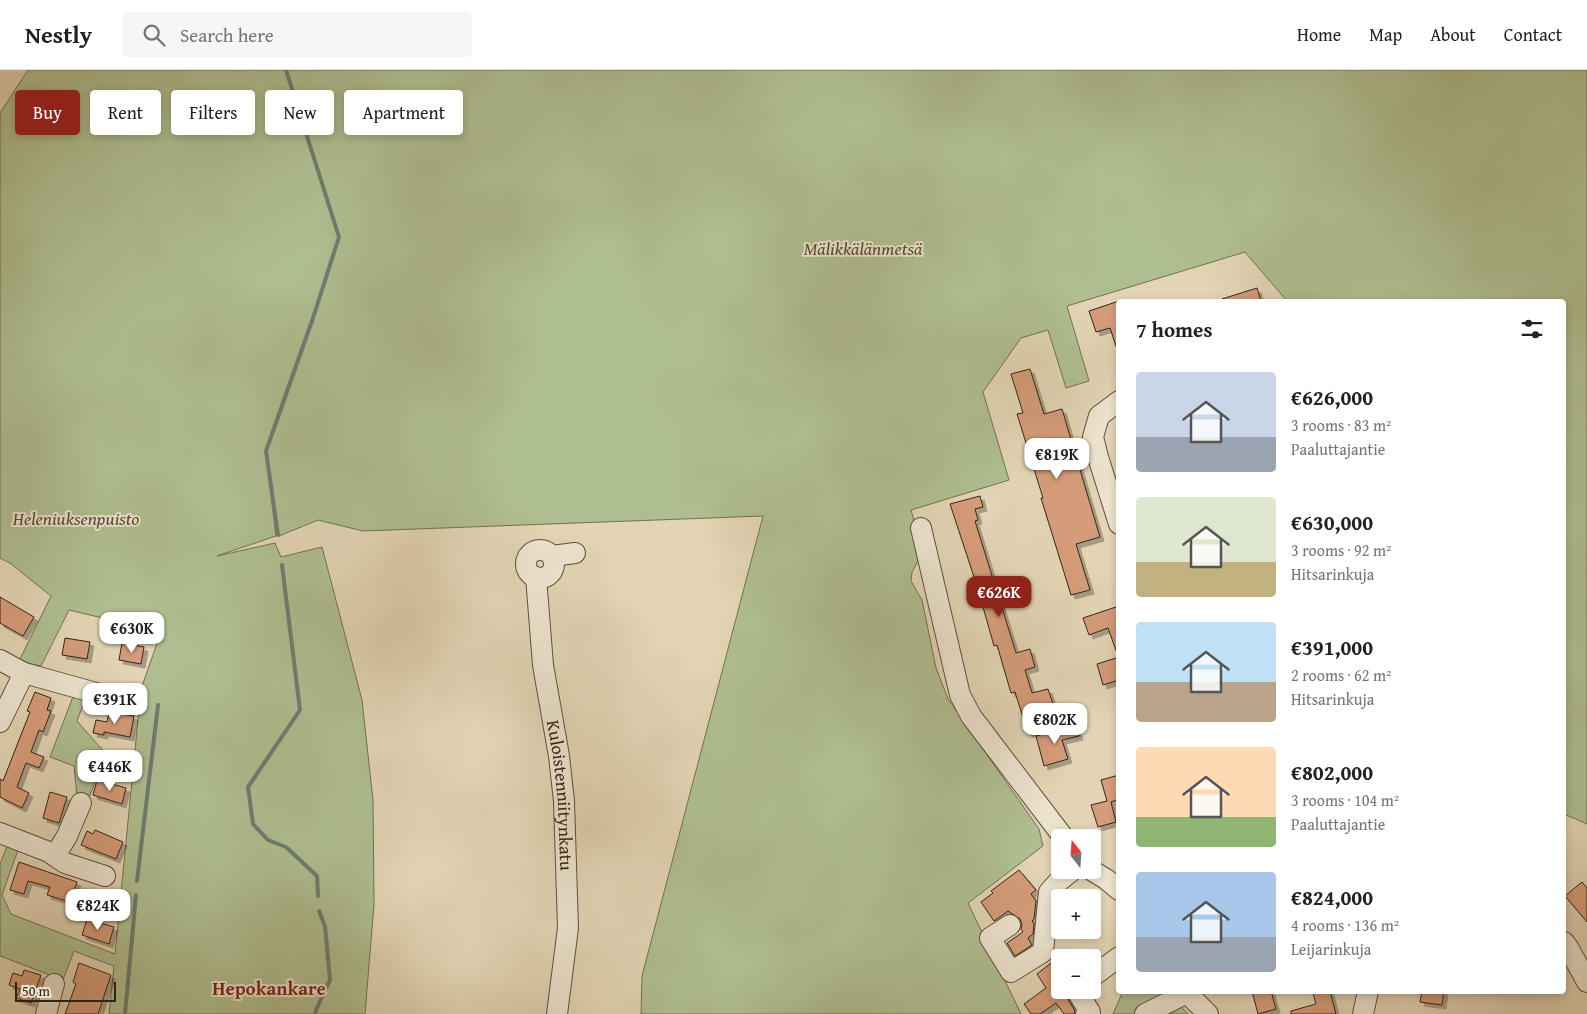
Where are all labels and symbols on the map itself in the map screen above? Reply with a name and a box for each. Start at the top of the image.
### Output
park label: Mälikkälänmetsä [804,235,923,262]
pin: €819K [1022,438,1092,480]
park label: Heleniuksenpuisto [12,505,139,532]
pin: €626K [964,576,1034,618]
pin: €630K [97,612,167,654]
pin: €391K [80,682,150,725]
pin: €802K [1020,702,1090,745]
street label: Kuloistenniitynkatu [540,718,580,871]
pin: €446K [75,750,145,792]
north arrow [1051,829,1101,879]
pin: €824K [63,888,133,931]
district label: Hepokankare [212,974,326,1002]
scale bar [15,979,116,1002]

